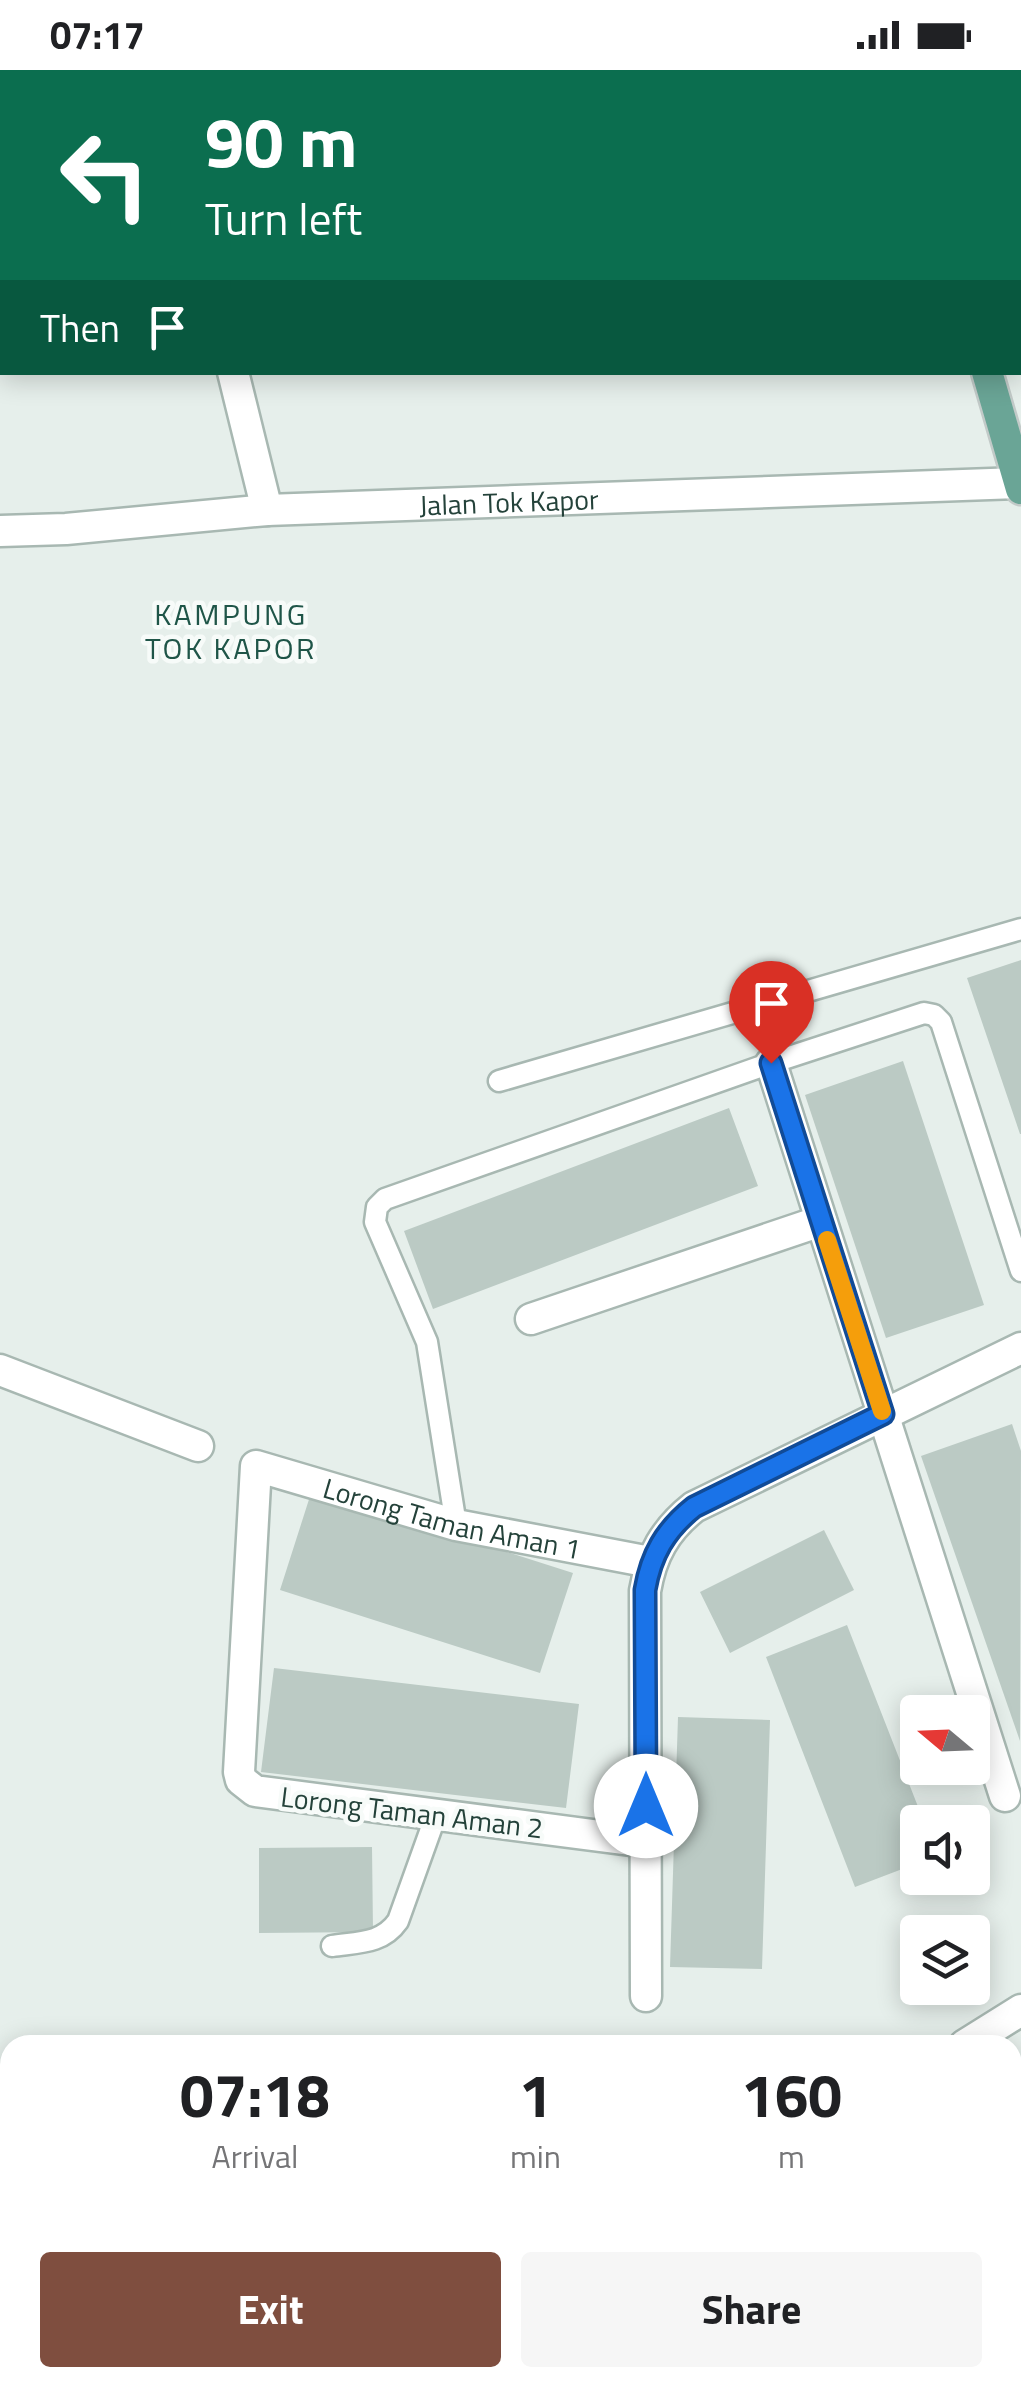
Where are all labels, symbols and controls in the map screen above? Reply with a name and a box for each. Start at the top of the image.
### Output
text: 07:17 [50,6,145,64]
text: 90 m [205,88,358,194]
icon: left [40,110,170,240]
text: Turn left [205,184,362,252]
text: Then [40,299,120,357]
icon: arrive [140,300,195,355]
street label: Jalan Tok Kapor [418,477,600,526]
district label: KAMPUNG TOK KAPOR [145,591,317,671]
pin [729,961,814,1064]
icon: arrive [744,976,799,1031]
street label: Lorong Taman Aman 1 [318,1466,584,1570]
north arrow [900,1695,990,1785]
map controls [900,1695,990,2005]
position arrow [594,1754,698,1858]
street label: Lorong Taman Aman 2 [278,1775,546,1849]
button: sound [900,1805,990,1895]
button: layers [900,1915,990,2005]
text: 07:18 [180,2049,330,2140]
text: 1 [519,2049,552,2140]
text: 160 [741,2049,842,2140]
text: Arrival [212,2132,298,2180]
text: min [510,2132,561,2180]
text: m [778,2132,805,2180]
button: Exit [40,2252,501,2367]
button: Share [521,2252,982,2367]

